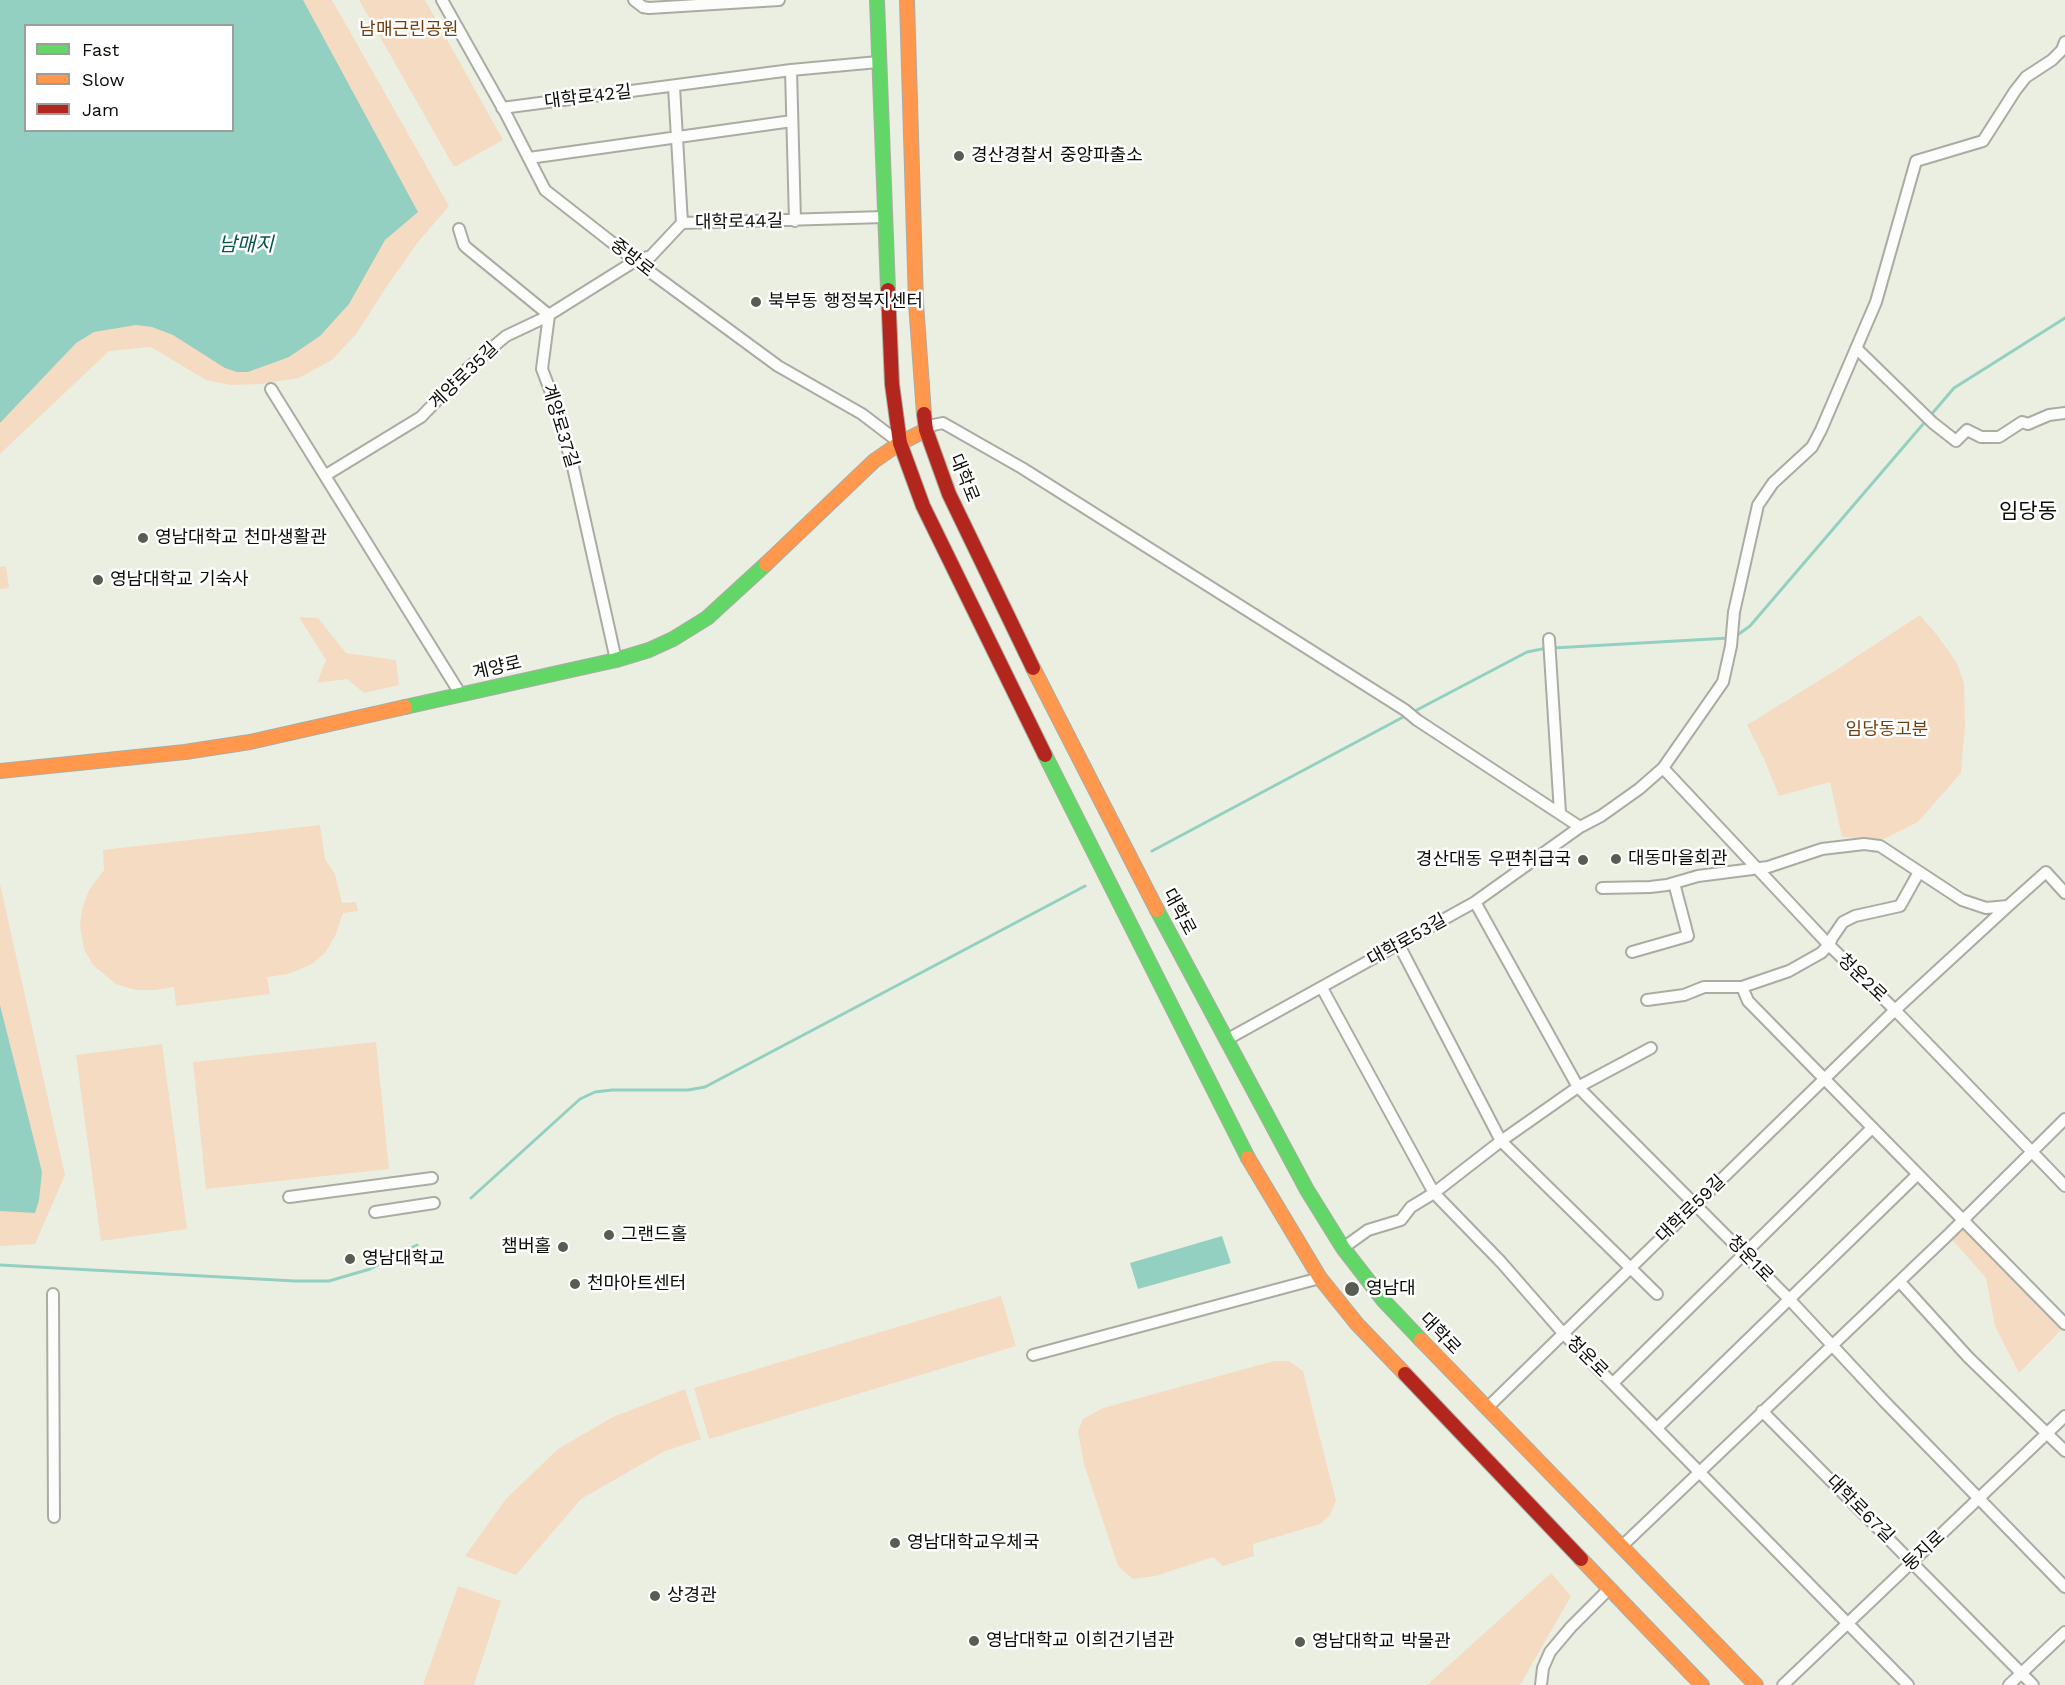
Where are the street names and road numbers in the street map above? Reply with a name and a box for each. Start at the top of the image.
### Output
street label: 대학로42길 [543,81,633,113]
street label: 대학로44길 [695,210,783,234]
street label: 중방로 [606,234,658,282]
street label: 계양로35길 [425,338,503,414]
street label: 계양로37길 [537,382,583,470]
street label: 대학로 [945,451,983,505]
street label: 계양로 [470,652,524,684]
street label: 대학로 [1158,885,1200,939]
street label: 대학로53길 [1364,909,1450,971]
street label: 청운2로 [1833,949,1891,1007]
street label: 대학로59길 [1652,1171,1730,1247]
street label: 청운1로 [1723,1231,1777,1287]
street label: 대학로 [1415,1309,1465,1359]
street label: 청운로 [1562,1332,1612,1382]
street label: 대학로67길 [1822,1471,1898,1547]
street label: 둥지로 [1898,1526,1950,1576]

